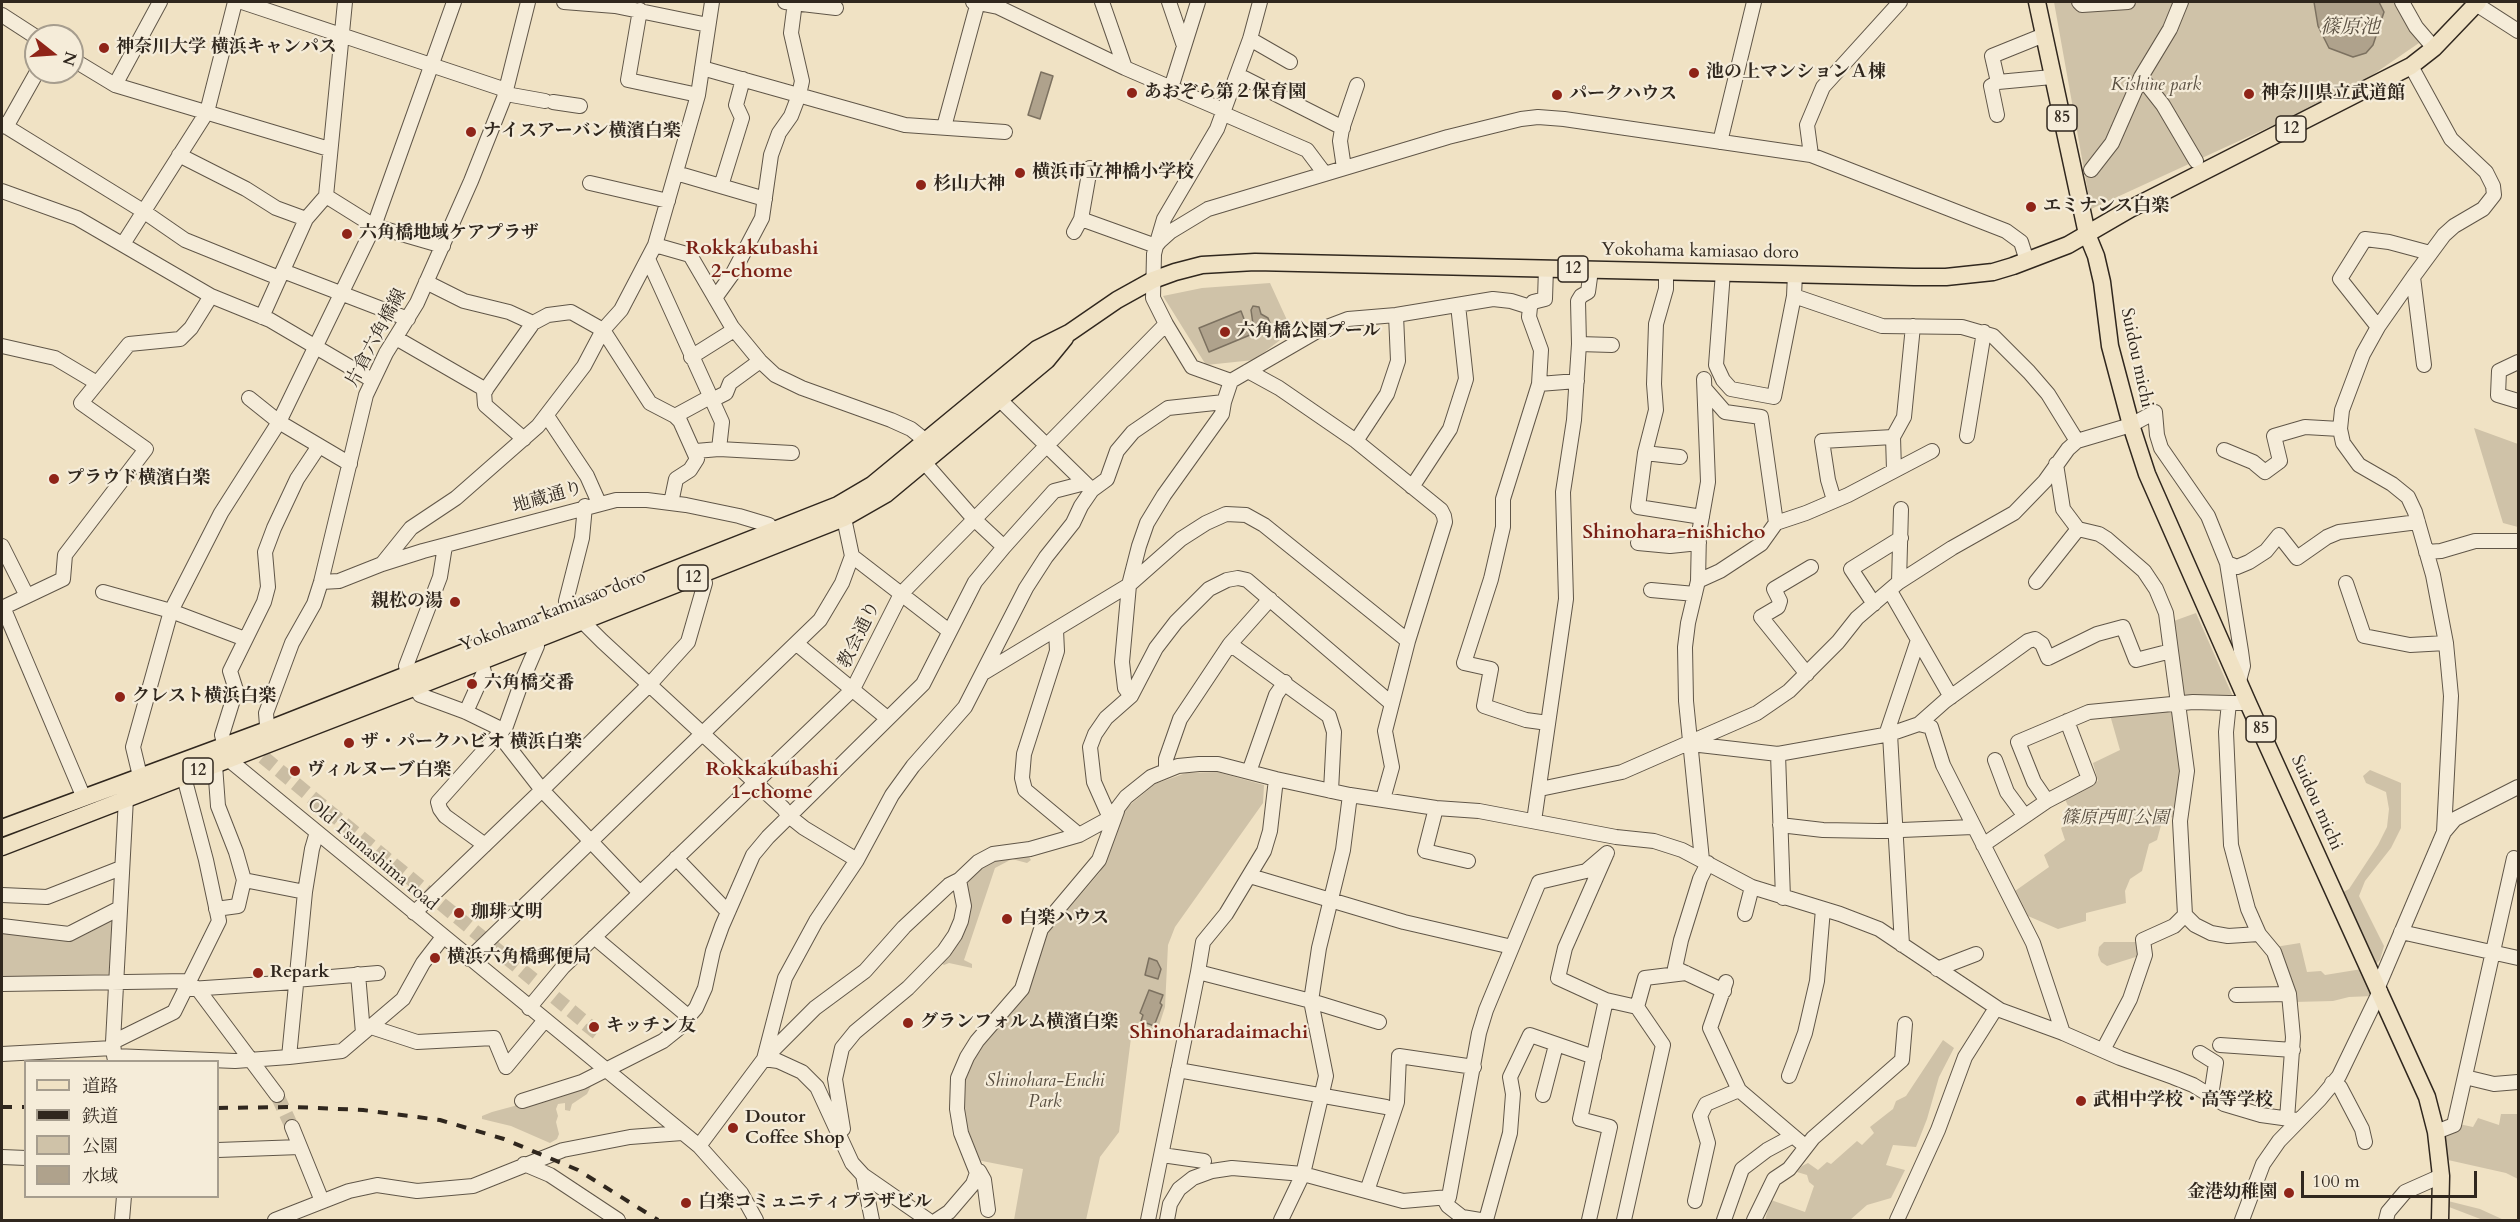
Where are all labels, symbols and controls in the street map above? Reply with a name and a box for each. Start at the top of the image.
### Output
water label: 篠原池 [2320,16,2380,40]
north arrow [24,24,84,84]
place label: 神奈川大学 横浜キャンパス [116,37,337,59]
marker: 神奈川大学 横浜キャンパス [97,41,111,55]
text: N [57,49,82,69]
place label: 池の上マンションＡ棟 [1706,62,1886,84]
marker: 池の上マンションＡ棟 [1687,66,1701,80]
park label: Kishine park [2111,75,2201,97]
place label: あおぞら第２保育園 [1144,82,1306,104]
place label: 神奈川県立武道館 [2261,83,2405,105]
place label: パークハウス [1569,84,1677,106]
marker: あおぞら第２保育園 [1125,86,1139,100]
marker: 神奈川県立武道館 [2242,87,2256,101]
marker: パークハウス [1550,88,1564,102]
road number: 85 [2047,105,2077,131]
road number: 12 [2276,116,2306,142]
place label: ナイスアーバン横濱白楽 [483,121,680,143]
marker: ナイスアーバン横濱白楽 [464,125,478,139]
place label: 横浜市立神橋小学校 [1032,162,1194,184]
marker: 横浜市立神橋小学校 [1013,166,1027,180]
place label: 杉山大神 [933,174,1005,196]
marker: 杉山大神 [914,178,928,192]
place label: エミナンス白楽 [2043,196,2169,218]
marker: エミナンス白楽 [2024,200,2038,214]
place label: 六角橋地域ケアプラザ [359,223,539,245]
marker: 六角橋地域ケアプラザ [340,227,354,241]
district label: Rokkakubashi 2-chome [685,237,819,284]
street label: Yokohama kamiasao doro [1601,239,1799,265]
road number: 12 [1558,256,1588,282]
street label: 片倉六角橋線 [342,285,412,391]
street label: Suidou michi [2115,306,2157,410]
place label: 六角橋公園プール [1237,321,1380,343]
marker: 六角橋公園プール [1218,325,1232,339]
place label: プラウド横濱白楽 [66,468,210,490]
marker: プラウド横濱白楽 [47,472,61,486]
street label: 地蔵通り [510,478,586,518]
district label: Shinohara-nishicho [1582,521,1766,545]
road number: 12 [678,565,708,591]
street label: Yokohama kamiasao doro [457,567,649,657]
place label: 親松の湯 [371,591,443,613]
marker: 親松の湯 [448,595,462,609]
street label: 教会通り [835,598,885,672]
place label: 六角橋交番 [484,673,574,695]
marker: 六角橋交番 [465,677,479,691]
place label: クレスト横浜白楽 [132,686,276,708]
marker: クレスト横浜白楽 [113,690,127,704]
road number: 85 [2246,716,2276,742]
place label: ザ・パークハビオ 横浜白楽 [361,732,582,754]
marker: ザ・パークハビオ 横浜白楽 [342,736,356,750]
street label: Suidou michi [2286,752,2346,854]
road number: 12 [183,758,213,784]
district label: Rokkakubashi 1-chome [705,758,839,805]
place label: ヴィルヌーブ白楽 [307,760,451,782]
marker: ヴィルヌーブ白楽 [288,764,302,778]
street label: Old Tsunashima road [302,794,442,916]
park label: 篠原西町公園 [2061,808,2169,830]
place label: 珈琲文明 [471,902,543,924]
marker: 珈琲文明 [452,906,466,920]
place label: 白楽ハウス [1019,908,1109,930]
marker: 白楽ハウス [1000,912,1014,926]
place label: 横浜六角橋郵便局 [447,947,591,969]
marker: 横浜六角橋郵便局 [428,951,442,965]
place label: Repark [270,962,329,984]
marker: Repark [251,966,265,980]
place label: グランフォルム横濱白楽 [920,1012,1118,1034]
place label: キッチン友 [606,1016,696,1038]
marker: グランフォルム横濱白楽 [901,1016,915,1030]
marker: キッチン友 [587,1020,601,1034]
district label: Shinoharadaimachi [1130,1021,1308,1045]
legend [24,1060,219,1198]
park label: Shinohara-Enchi Park [986,1071,1104,1114]
text: 道路 [82,1074,118,1099]
place label: 武相中学校・高等学校 [2093,1090,2273,1112]
marker: 武相中学校・高等学校 [2074,1094,2088,1108]
text: 鉄道 [82,1104,118,1129]
place label: Doutor Coffee Shop [745,1107,845,1150]
marker: Doutor Coffee Shop [726,1121,740,1135]
text: 公園 [82,1134,118,1159]
scale bar [2304,1159,2480,1197]
text: 水域 [82,1164,118,1189]
text: 100 m [2312,1169,2360,1194]
place label: 金港幼稚園 [2187,1182,2277,1204]
marker: 金港幼稚園 [2282,1186,2296,1200]
place label: 白楽コミュニティプラザビル [698,1192,932,1214]
marker: 白楽コミュニティプラザビル [679,1196,693,1210]

